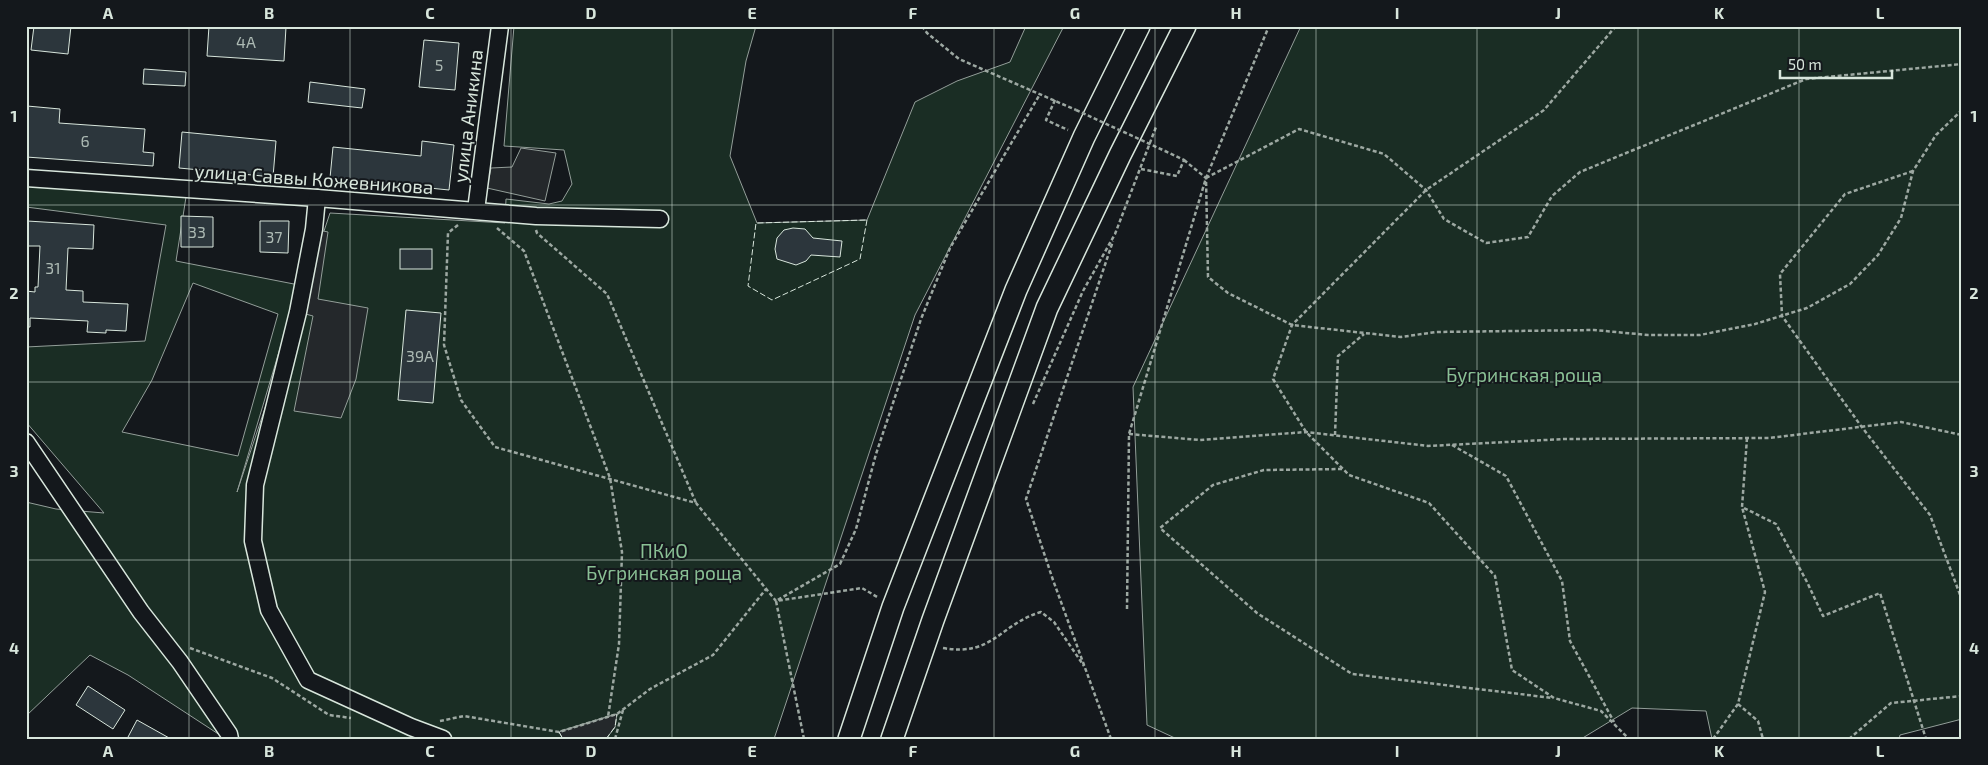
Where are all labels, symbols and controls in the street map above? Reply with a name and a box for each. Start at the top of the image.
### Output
text: A [103,3,114,22]
text: B [264,3,274,22]
text: C [425,3,435,22]
text: D [586,3,597,22]
text: E [747,3,757,22]
text: F [909,3,918,22]
text: G [1070,3,1080,22]
text: H [1230,3,1242,22]
text: I [1395,3,1399,22]
text: J [1555,3,1561,22]
text: K [1714,3,1725,22]
text: L [1876,3,1885,22]
house number: 4А [236,32,256,51]
street label: улица Аникина [448,48,488,184]
scale bar [1780,48,1893,80]
house number: 5 [435,55,443,74]
text: 50 m [1788,55,1822,73]
text: 1 [11,106,17,125]
text: 1 [1971,106,1977,125]
house number: 6 [80,131,90,150]
street label: улица Саввы Кожевникова [194,159,434,199]
house number: 33 [188,222,206,241]
house number: 37 [265,227,283,246]
house number: 31 [45,258,61,277]
text: 2 [9,283,19,302]
text: 2 [1969,283,1979,302]
house number: 39А [406,346,434,365]
park label: Бугринская роща [1446,363,1602,387]
text: 3 [9,461,19,480]
text: 3 [1969,461,1979,480]
park label: ПКиО Бугринская роща [586,539,742,585]
text: 4 [9,638,19,657]
text: 4 [1969,638,1979,657]
text: A [103,741,114,760]
text: B [264,741,274,760]
text: C [425,741,435,760]
text: D [586,741,597,760]
text: E [747,741,757,760]
text: F [909,741,918,760]
text: G [1070,741,1080,760]
text: H [1230,741,1242,760]
text: I [1395,741,1399,760]
text: J [1555,741,1561,760]
text: K [1714,741,1725,760]
text: L [1876,741,1885,760]

